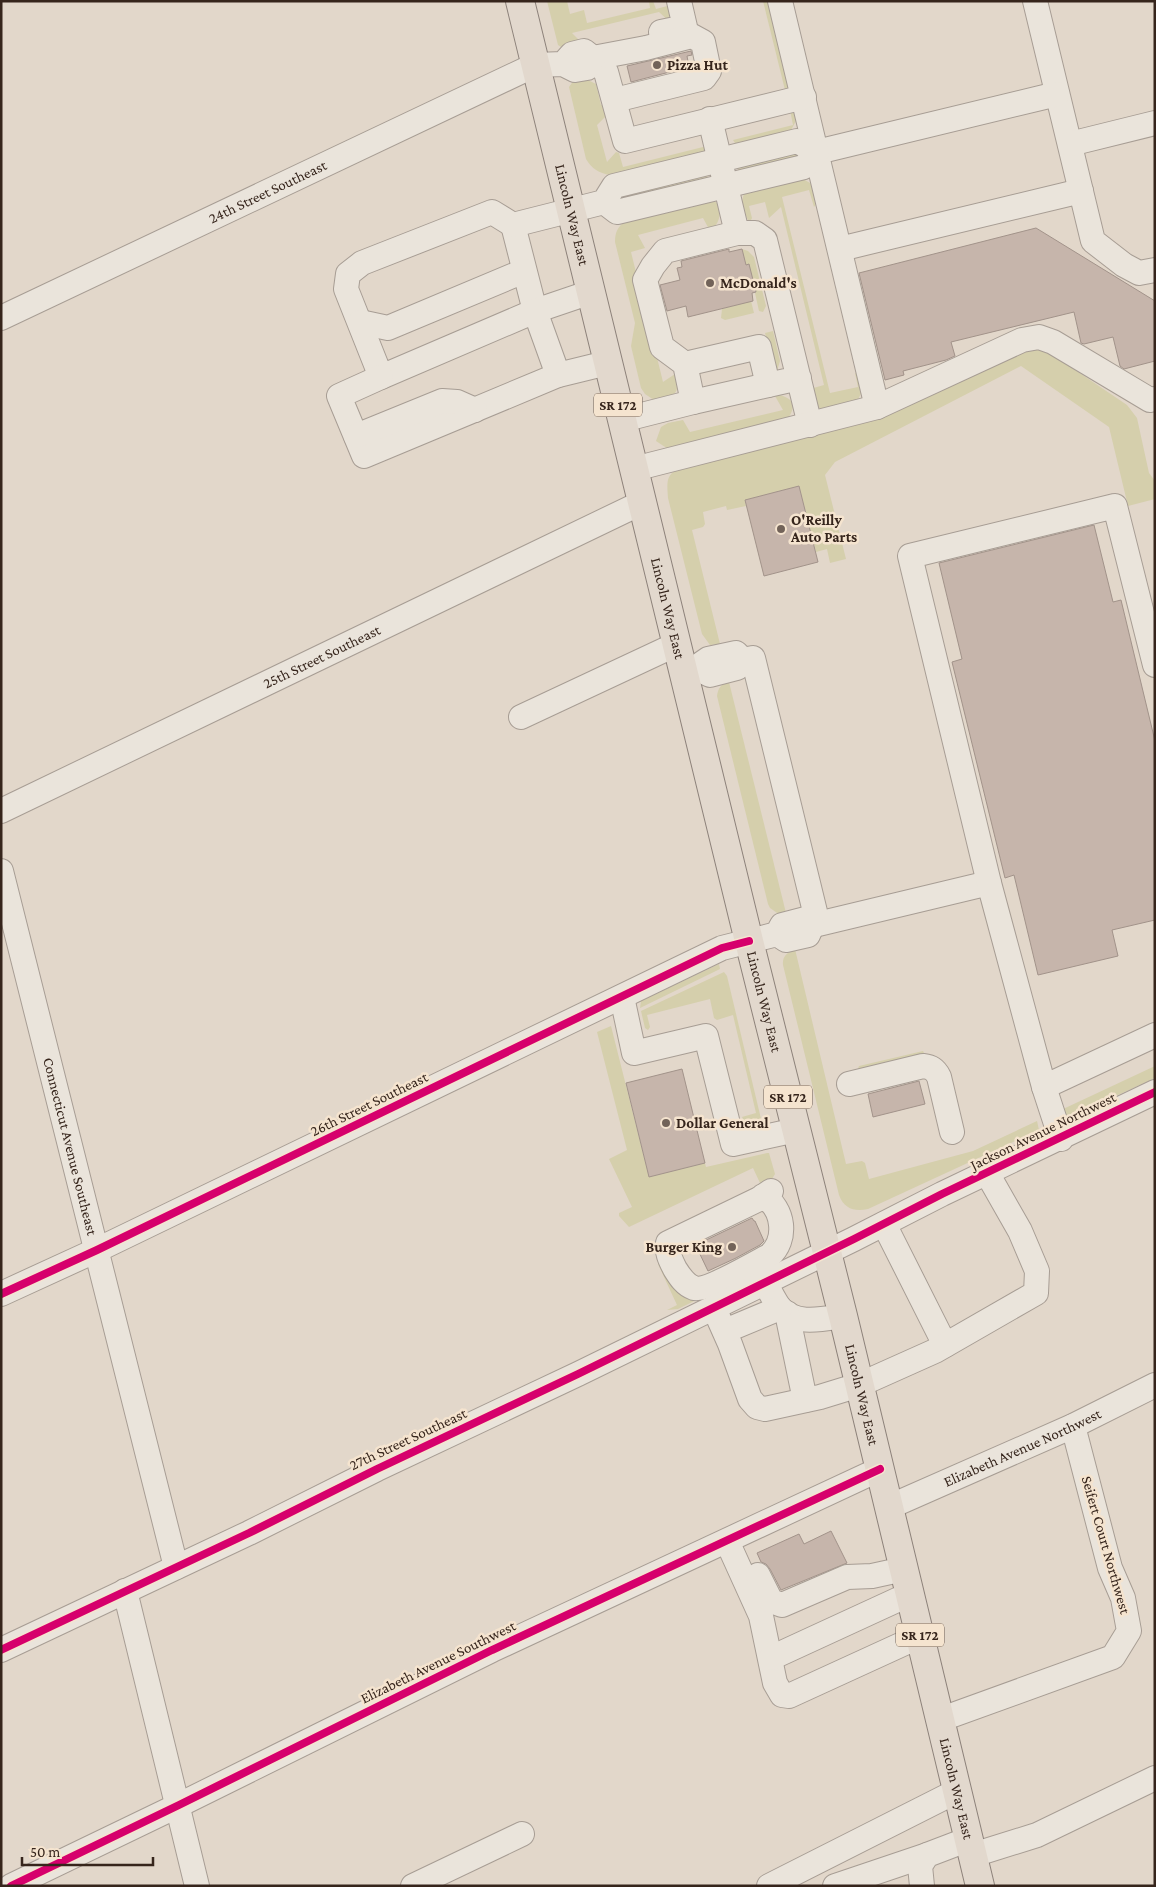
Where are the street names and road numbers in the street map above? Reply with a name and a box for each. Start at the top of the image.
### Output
street label: 24th Street Southeast [206,157,330,226]
street label: Lincoln Way East [552,163,592,268]
road number: SR 172 [594,394,642,416]
street label: Lincoln Way East [648,556,688,661]
street label: 25th Street Southeast [261,621,384,692]
street label: Lincoln Way East [744,949,785,1055]
street label: Connecticut Avenue Southeast [40,1056,101,1238]
street label: 26th Street Southeast [308,1068,431,1139]
road number: SR 172 [764,1086,812,1108]
street label: Jackson Avenue Northwest [966,1088,1120,1175]
street label: Lincoln Way East [842,1342,882,1448]
street label: 27th Street Southeast [347,1404,470,1473]
street label: Elizabeth Avenue Northwest [941,1405,1105,1490]
street label: Seifert Court Northwest [1079,1474,1134,1617]
street label: Elizabeth Avenue Southwest [358,1617,519,1706]
road number: SR 172 [896,1624,944,1646]
street label: Lincoln Way East [937,1736,977,1842]

